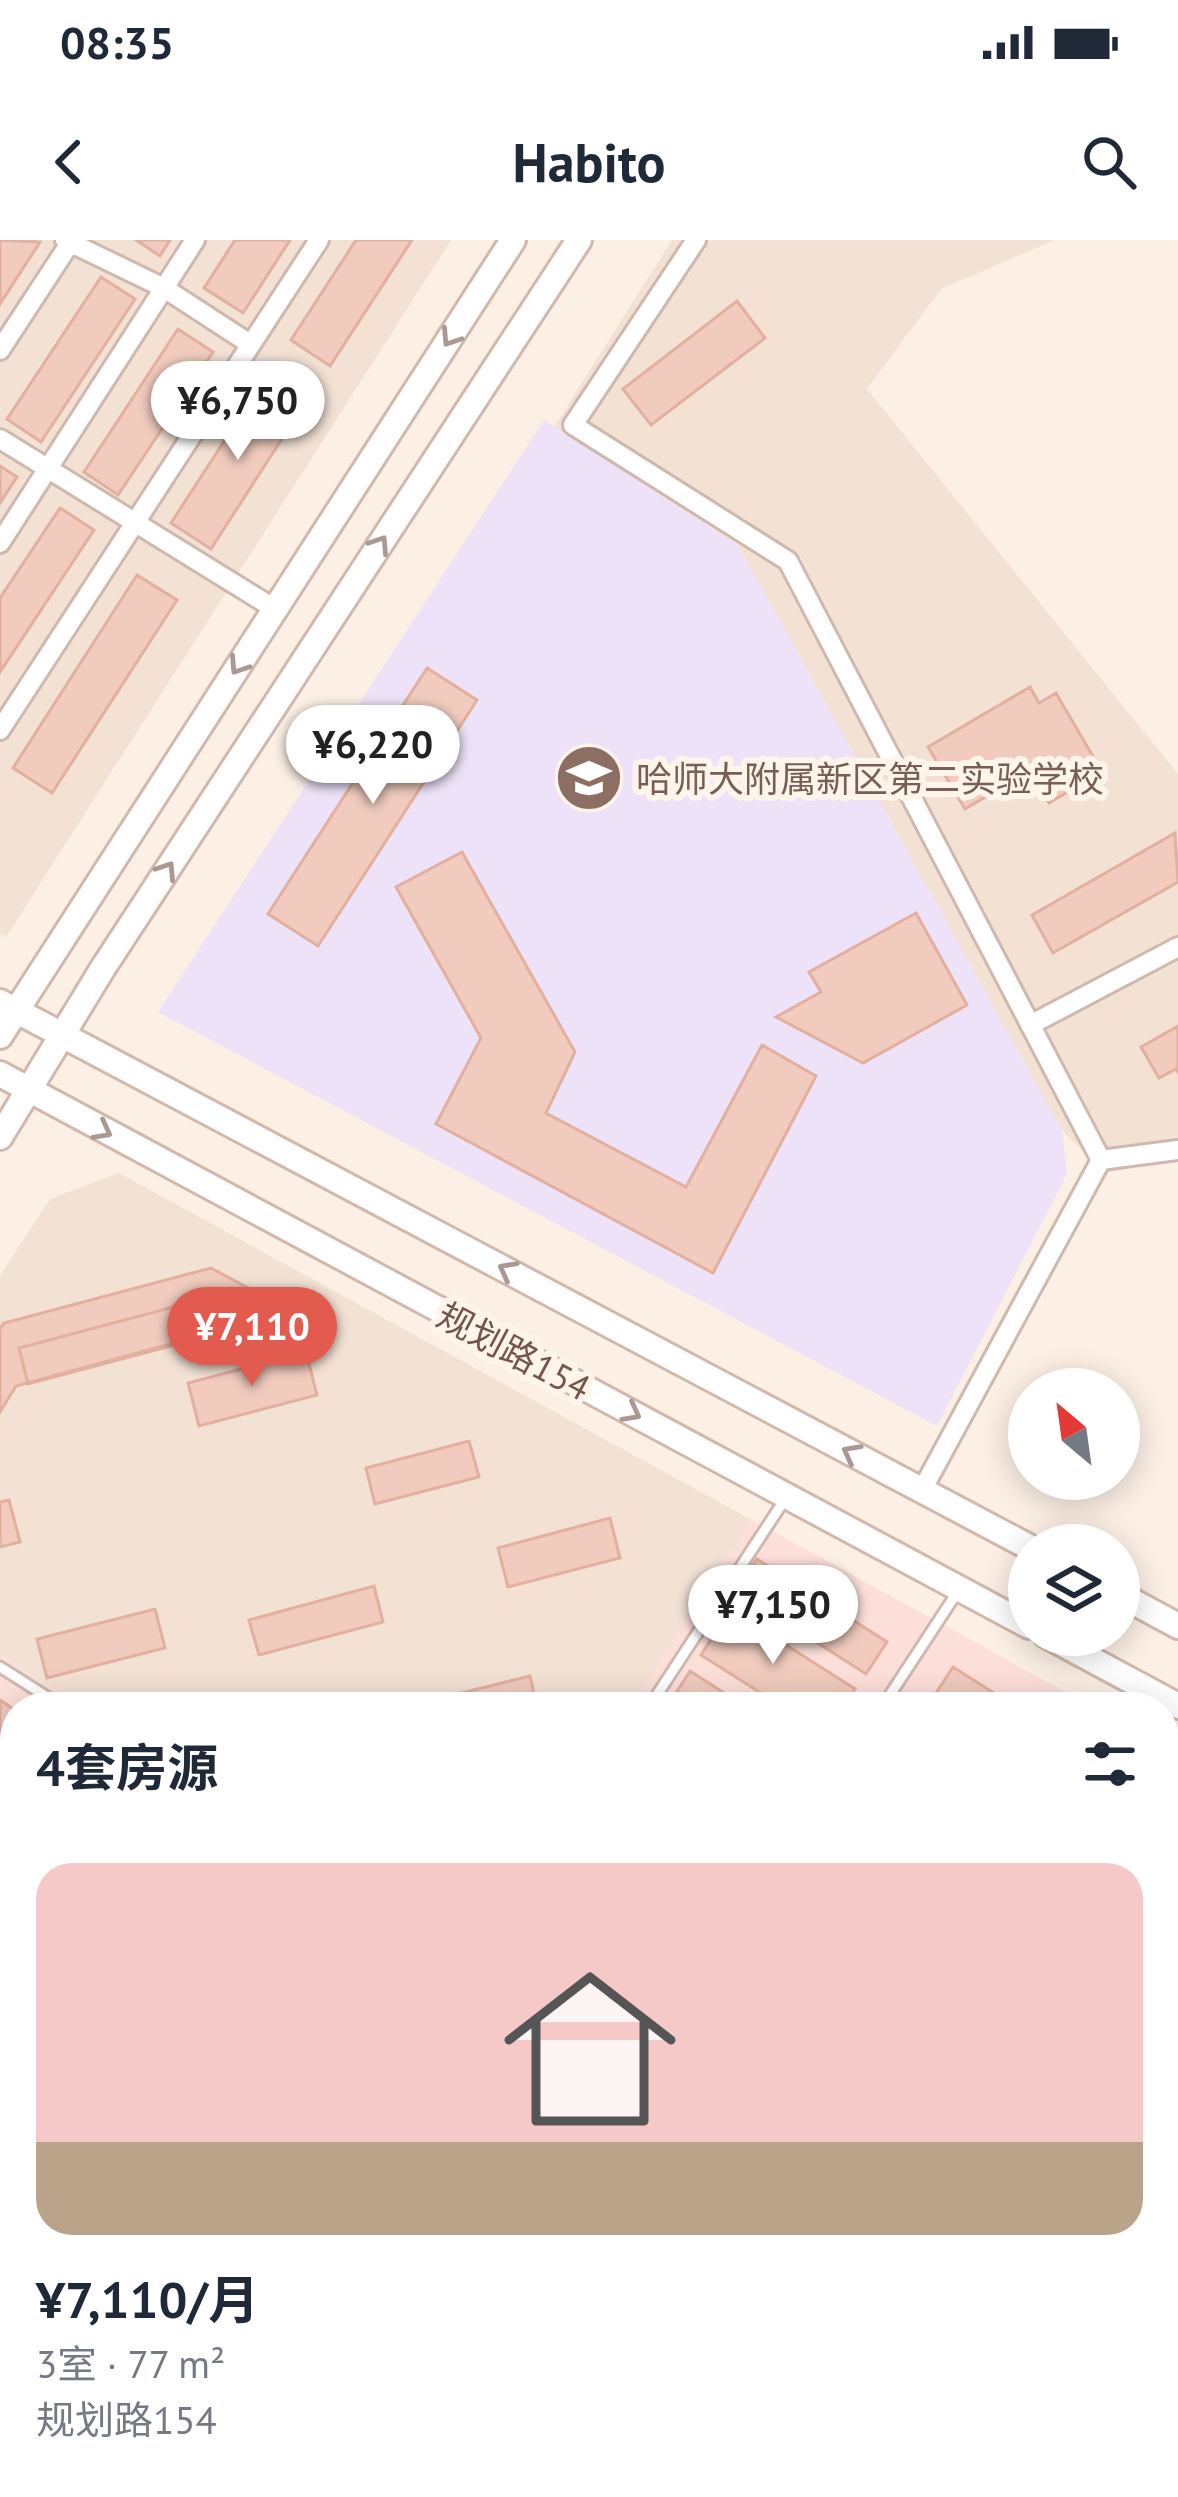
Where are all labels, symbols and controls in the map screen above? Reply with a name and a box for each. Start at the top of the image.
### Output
text: 08:35 [60,13,174,71]
text: Habito [513,127,665,197]
icon: back [36,129,102,195]
icon: search [1076,129,1142,195]
one-way arrow [442,325,464,347]
pin: ¥6,750 [140,361,336,463]
text: ¥6,750 [178,374,298,425]
one-way arrow [366,535,388,557]
one-way arrow [230,653,253,675]
pin: ¥6,220 [275,705,471,807]
text: ¥6,220 [313,718,433,769]
school or university icon: 哈师大附属新区第二实验学校 [554,743,624,813]
place label: 哈师大附属新区第二实验学校 [636,755,1104,802]
one-way arrow [153,862,175,884]
one-way arrow [90,1116,112,1139]
one-way arrow [498,1261,519,1284]
pin: ¥7,110 [154,1287,350,1389]
street label: 规划路154 [429,1291,599,1411]
text: ¥7,110 [194,1300,310,1351]
north arrow [1008,1368,1140,1500]
map controls [1008,1368,1140,1656]
one-way arrow [619,1399,641,1422]
one-way arrow [842,1444,864,1467]
button: layers [1008,1524,1140,1656]
pin: ¥7,150 [675,1565,871,1667]
text: ¥7,150 [715,1578,831,1629]
icon: filters [1077,1731,1143,1797]
text: 4套房源 [36,1734,218,1800]
icon: home [482,1941,698,2157]
text: ¥7,110/月 [36,2266,259,2332]
text: 3室 · 77 m² [36,2338,225,2389]
text: 规划路154 [36,2394,217,2445]

